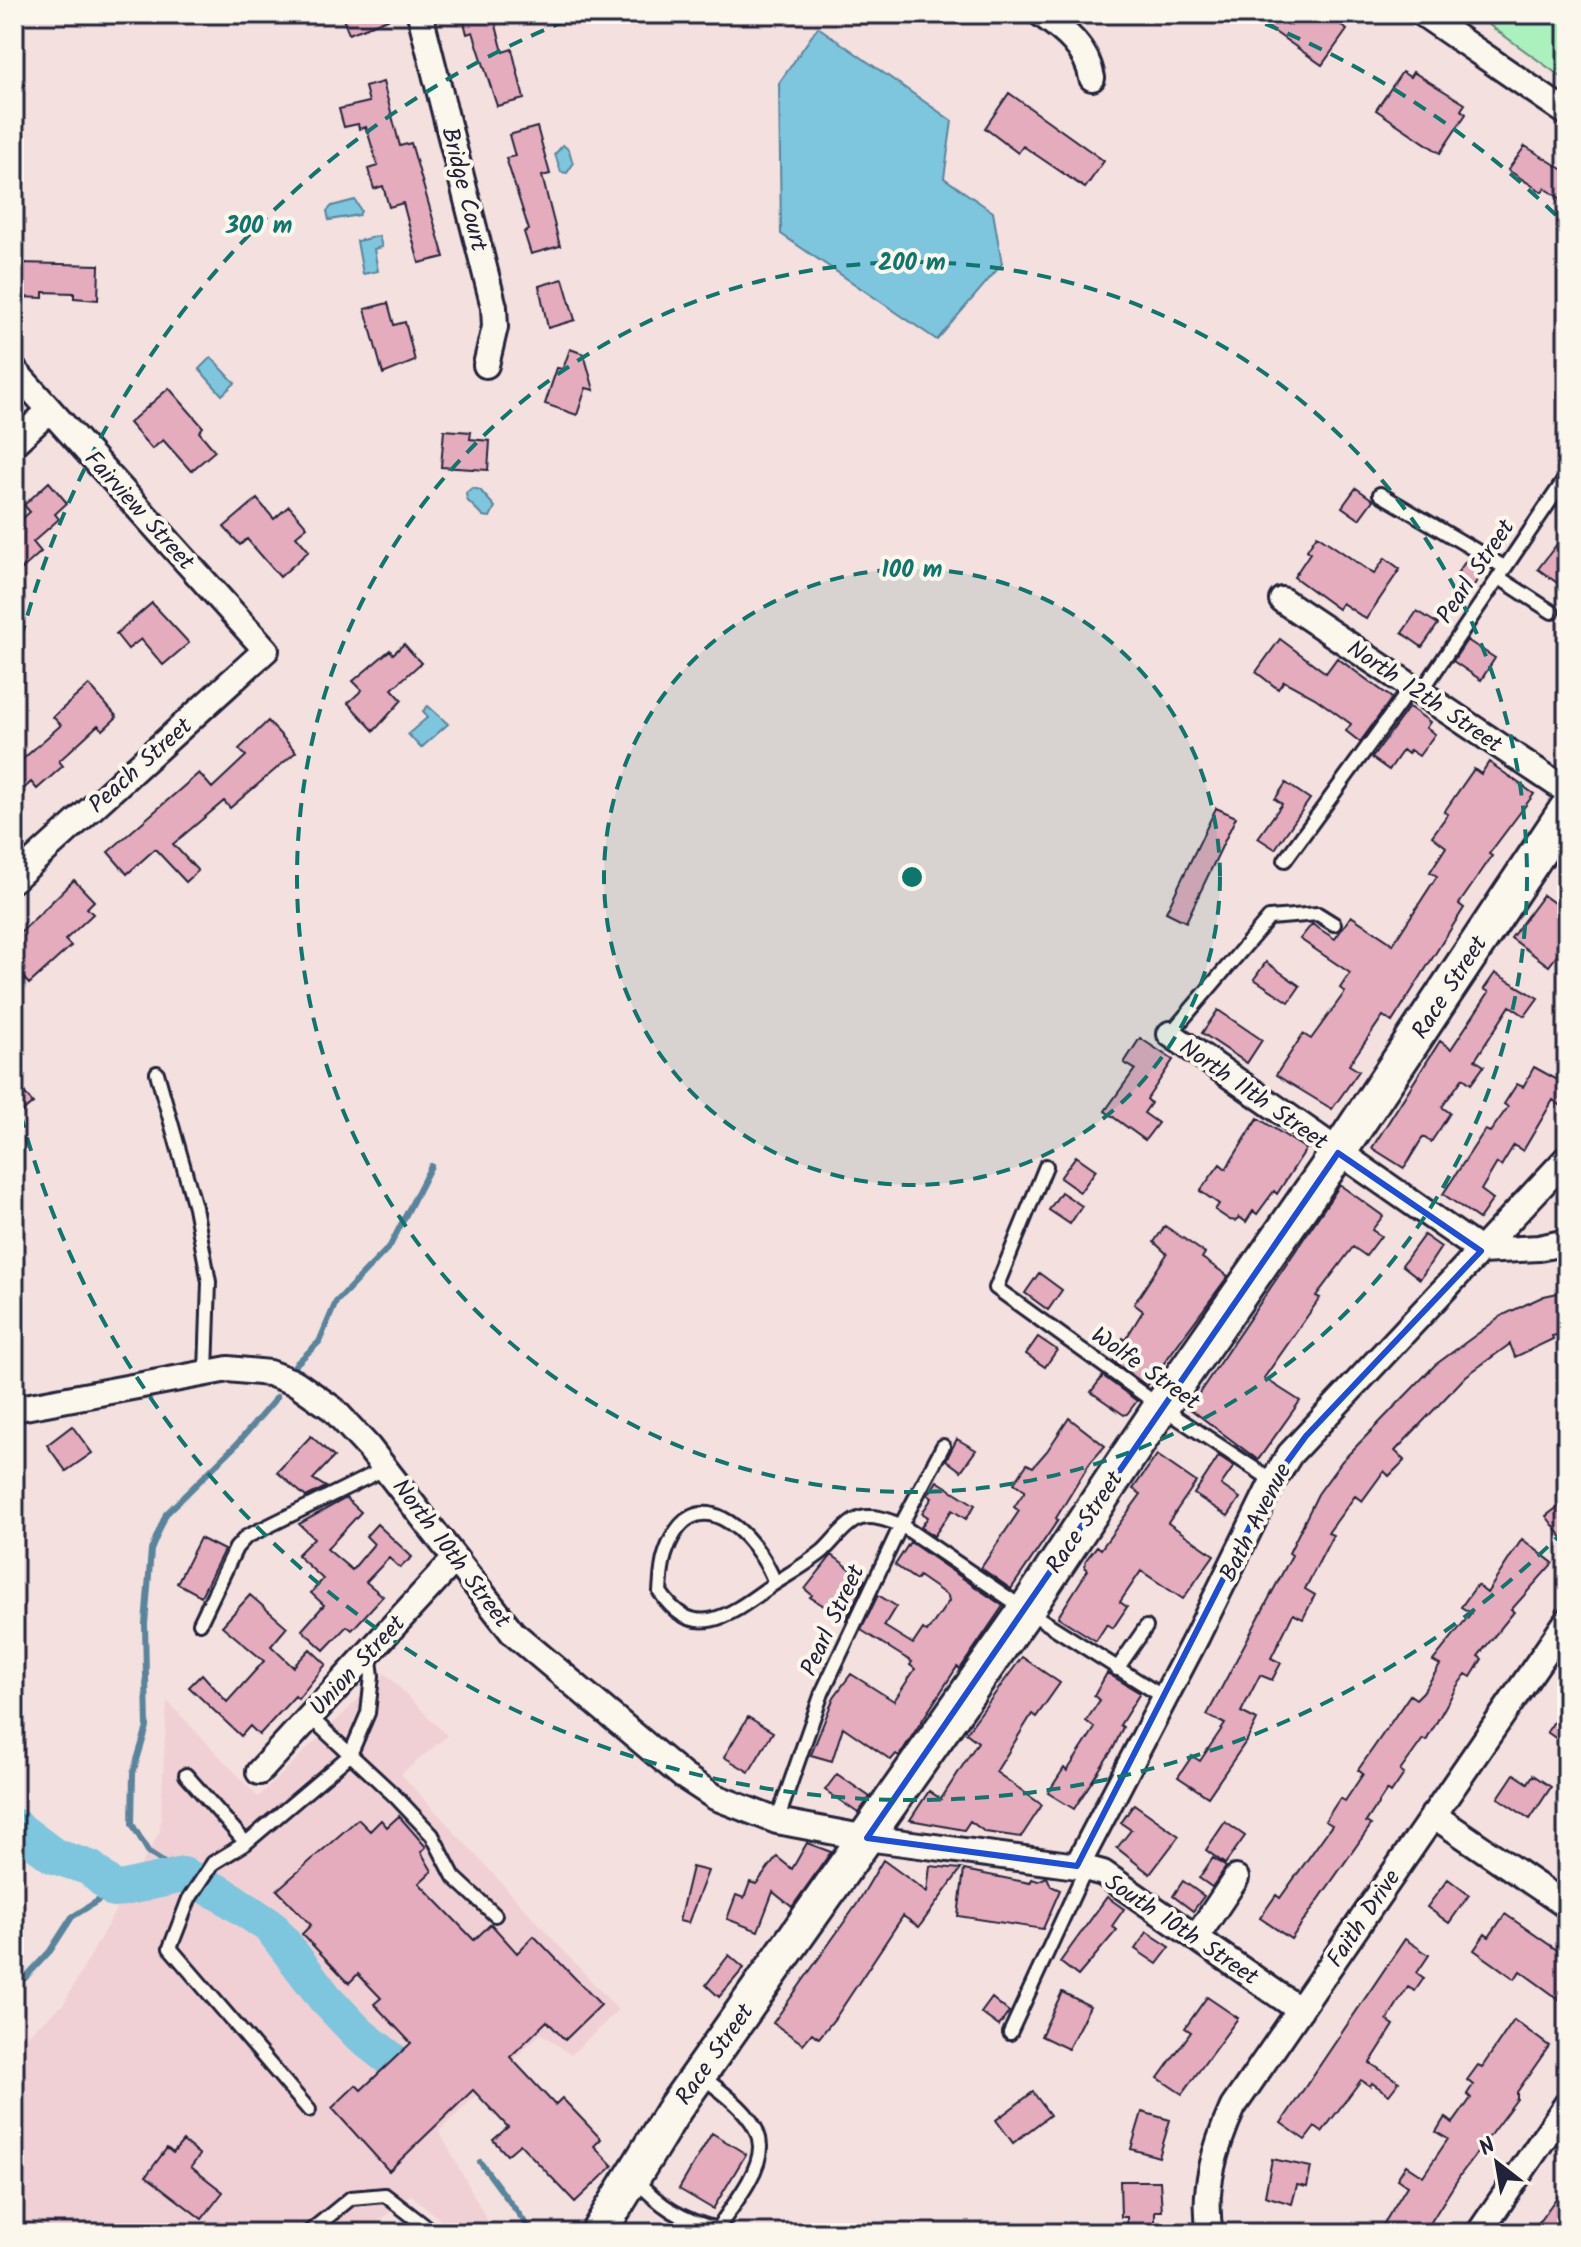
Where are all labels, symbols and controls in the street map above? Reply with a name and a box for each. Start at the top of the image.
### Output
street label: Bridge Court [429,123,498,256]
text: 300 m [225,207,292,246]
text: 200 m [878,244,946,283]
street label: Fairview Street [74,442,204,581]
street label: Pearl Street [1427,511,1526,632]
text: 100 m [882,551,942,590]
street label: North 12th Street [1338,630,1511,764]
street label: Peach Street [80,708,203,824]
centre of rings [898,863,926,891]
street label: Race Street [1402,927,1499,1048]
street label: North 11th Street [1170,1029,1336,1162]
street label: Wolfe Street [1082,1317,1208,1422]
street label: Bath Avenue [1210,1456,1303,1589]
street label: Race Street [1036,1463,1135,1582]
street label: North 10th Street [381,1471,521,1638]
street label: Pearl Street [790,1558,877,1683]
street label: Union Street [301,1606,416,1726]
street label: Faith Drive [1317,1862,1412,1976]
street label: South 10th Street [1096,1864,1267,1997]
street label: Race Street [666,1995,765,2114]
north arrow [1457,2123,1537,2203]
text: N [1473,2129,1503,2167]

